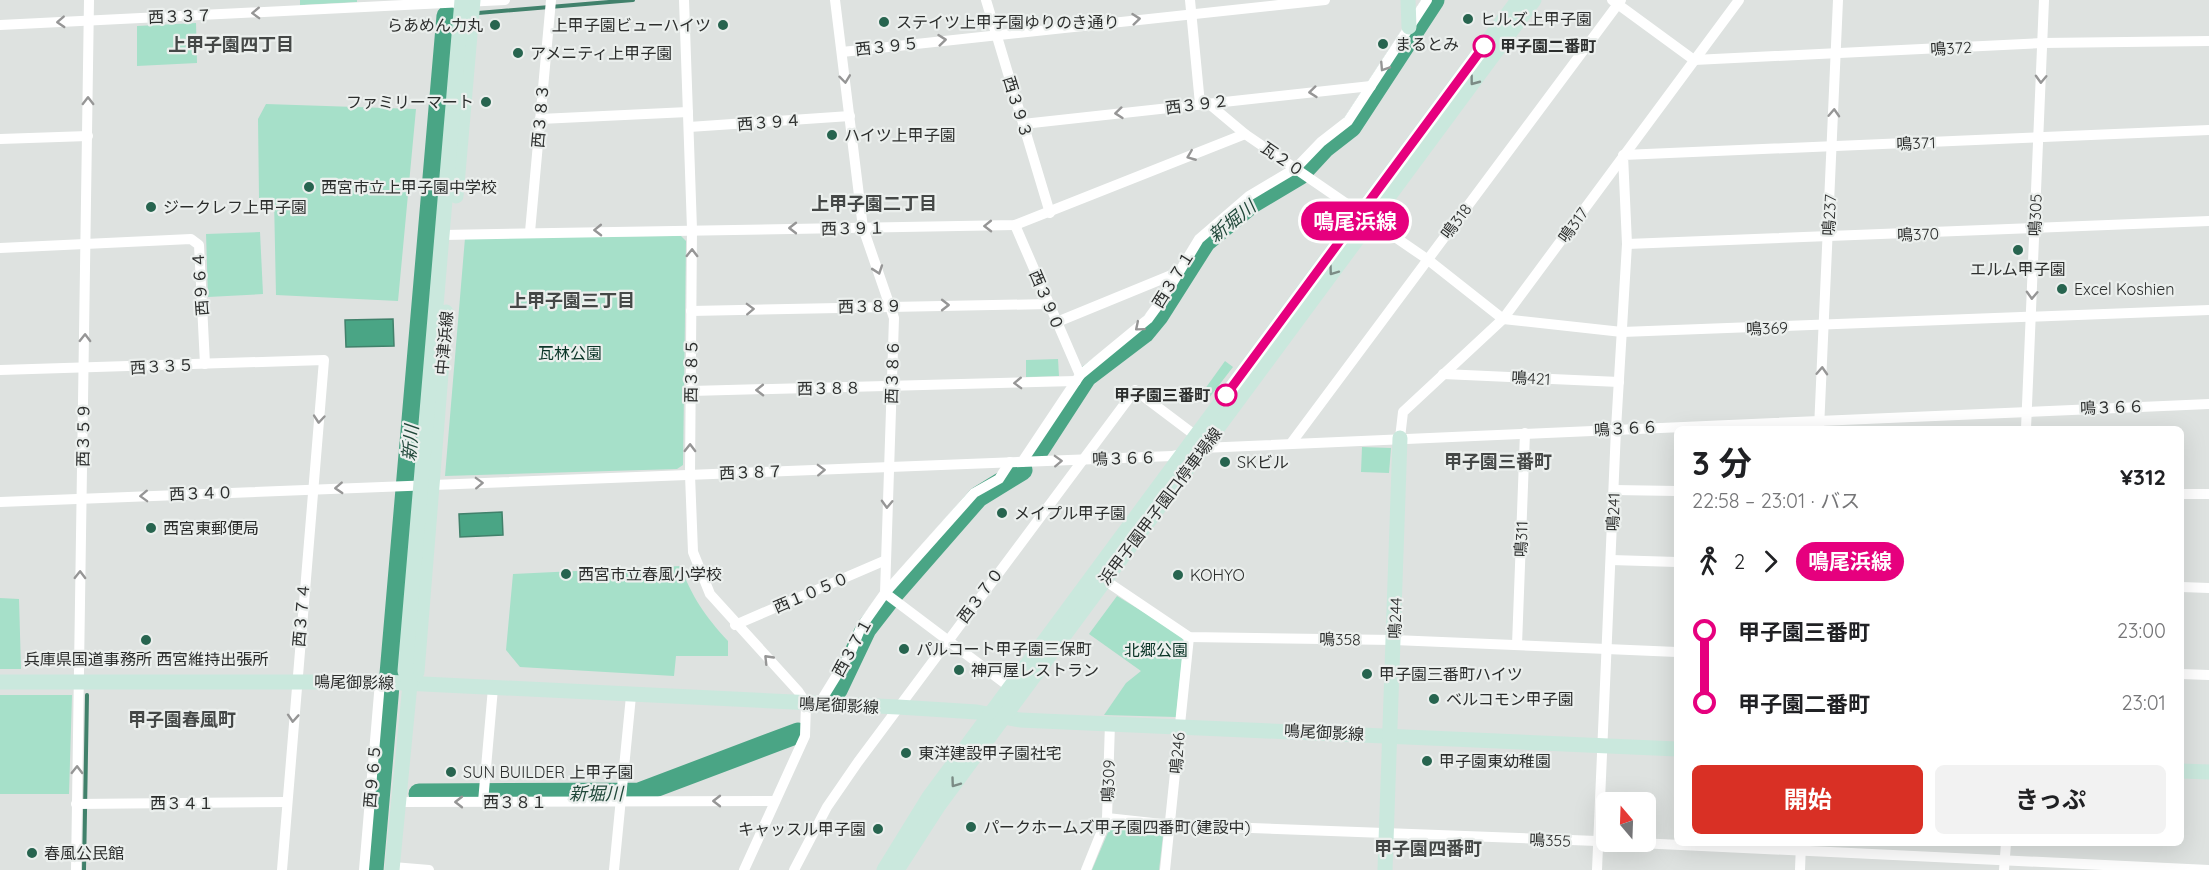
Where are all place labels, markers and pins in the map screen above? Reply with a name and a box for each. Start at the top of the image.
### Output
place label: ヒルズ上甲子園 [1480,9,1592,29]
place label: ステイツ上甲子園ゆりのき通り [896,12,1120,32]
marker: ヒルズ上甲子園 [1461,12,1475,26]
place label: らあめん力丸 [387,15,483,35]
place label: 上甲子園ビューハイツ [552,15,711,35]
marker: ステイツ上甲子園ゆりのき通り [877,15,891,29]
marker: らあめん力丸 [488,18,502,32]
marker: 上甲子園ビューハイツ [716,18,730,32]
place label: まるとみ [1395,34,1459,54]
marker: 甲子園二番町 [1473,35,1495,57]
place label: 甲子園二番町 [1500,36,1596,56]
marker: まるとみ [1376,37,1390,51]
place label: アメニティ上甲子園 [530,43,672,63]
marker: アメニティ上甲子園 [511,46,525,60]
place label: ファミリーマート [346,92,474,112]
marker: ファミリーマート [479,95,493,109]
place label: ハイツ上甲子園 [844,125,956,145]
marker: ハイツ上甲子園 [825,128,839,142]
place label: 西宮市立上甲子園中学校 [321,177,497,197]
marker: 西宮市立上甲子園中学校 [302,180,316,194]
place label: ジークレフ上甲子園 [163,197,307,217]
marker: ジークレフ上甲子園 [144,200,158,214]
marker: エルム甲子園 [2011,243,2025,257]
place label: エルム甲子園 [1970,259,2066,279]
place label: Excel Koshien [2074,279,2174,299]
marker: Excel Koshien [2055,282,2069,296]
marker: 甲子園三番町 [1215,384,1237,406]
place label: 甲子園三番町 [1114,385,1210,405]
place label: SKビル [1237,452,1289,472]
marker: SKビル [1218,455,1232,469]
place label: メイプル甲子園 [1014,503,1126,523]
marker: メイプル甲子園 [995,506,1009,520]
place label: 西宮東郵便局 [163,518,259,538]
marker: 西宮東郵便局 [144,521,158,535]
place label: 西宮市立春風小学校 [578,564,722,584]
place label: KOHYO [1190,565,1245,585]
marker: 西宮市立春風小学校 [559,567,573,581]
marker: KOHYO [1171,568,1185,582]
marker: 兵庫県国道事務所 西宮維持出張所 [139,633,153,647]
place label: パルコート甲子園三保町 [916,639,1092,659]
marker: パルコート甲子園三保町 [897,642,911,656]
place label: 兵庫県国道事務所 西宮維持出張所 [24,649,268,669]
place label: 神戸屋レストラン [971,660,1099,680]
marker: 神戸屋レストラン [952,663,966,677]
place label: 甲子園三番町ハイツ [1379,664,1523,684]
marker: 甲子園三番町ハイツ [1360,667,1374,681]
place label: ベルコモン甲子園 [1446,689,1574,709]
marker: ベルコモン甲子園 [1427,692,1441,706]
place label: 東洋建設甲子園社宅 [918,743,1062,763]
marker: 東洋建設甲子園社宅 [899,746,913,760]
place label: 甲子園東幼稚園 [1439,751,1551,771]
marker: 甲子園東幼稚園 [1420,754,1434,768]
place label: SUN BUILDER 上甲子園 [463,762,633,782]
marker: SUN BUILDER 上甲子園 [444,765,458,779]
place label: パークホームズ甲子園四番町(建設中) [983,817,1251,837]
place label: キャッスル甲子園 [738,819,866,839]
marker: パークホームズ甲子園四番町(建設中) [964,820,978,834]
marker: キャッスル甲子園 [871,822,885,836]
place label: 春風公民館 [44,843,124,863]
marker: 春風公民館 [25,846,39,860]

